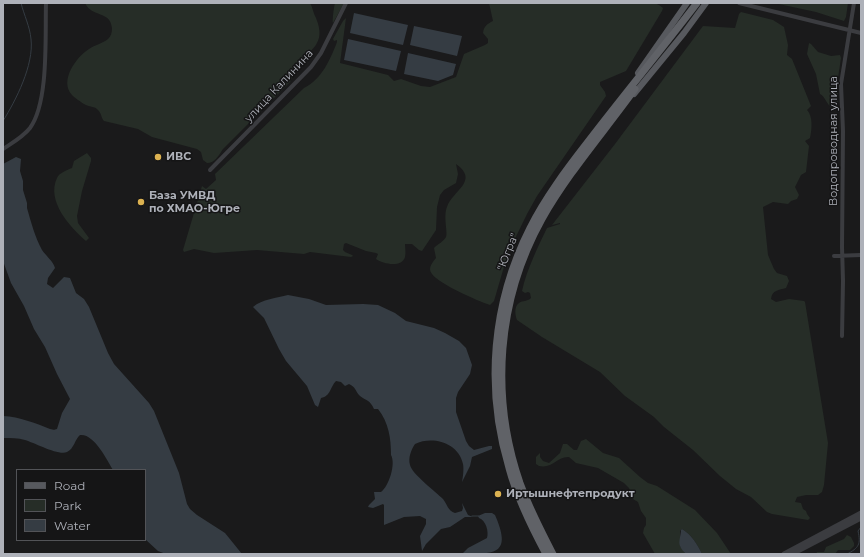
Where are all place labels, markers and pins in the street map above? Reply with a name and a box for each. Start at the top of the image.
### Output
place label: ИВС [166,150,191,164]
marker: ИВС [153,152,163,162]
place label: База УМВД по ХМАО-Югре [149,189,240,215]
marker: База УМВД по ХМАО-Югре [136,197,146,207]
place label: Иртышнефтепродукт [506,487,635,501]
marker: Иртышнефтепродукт [493,489,503,499]

